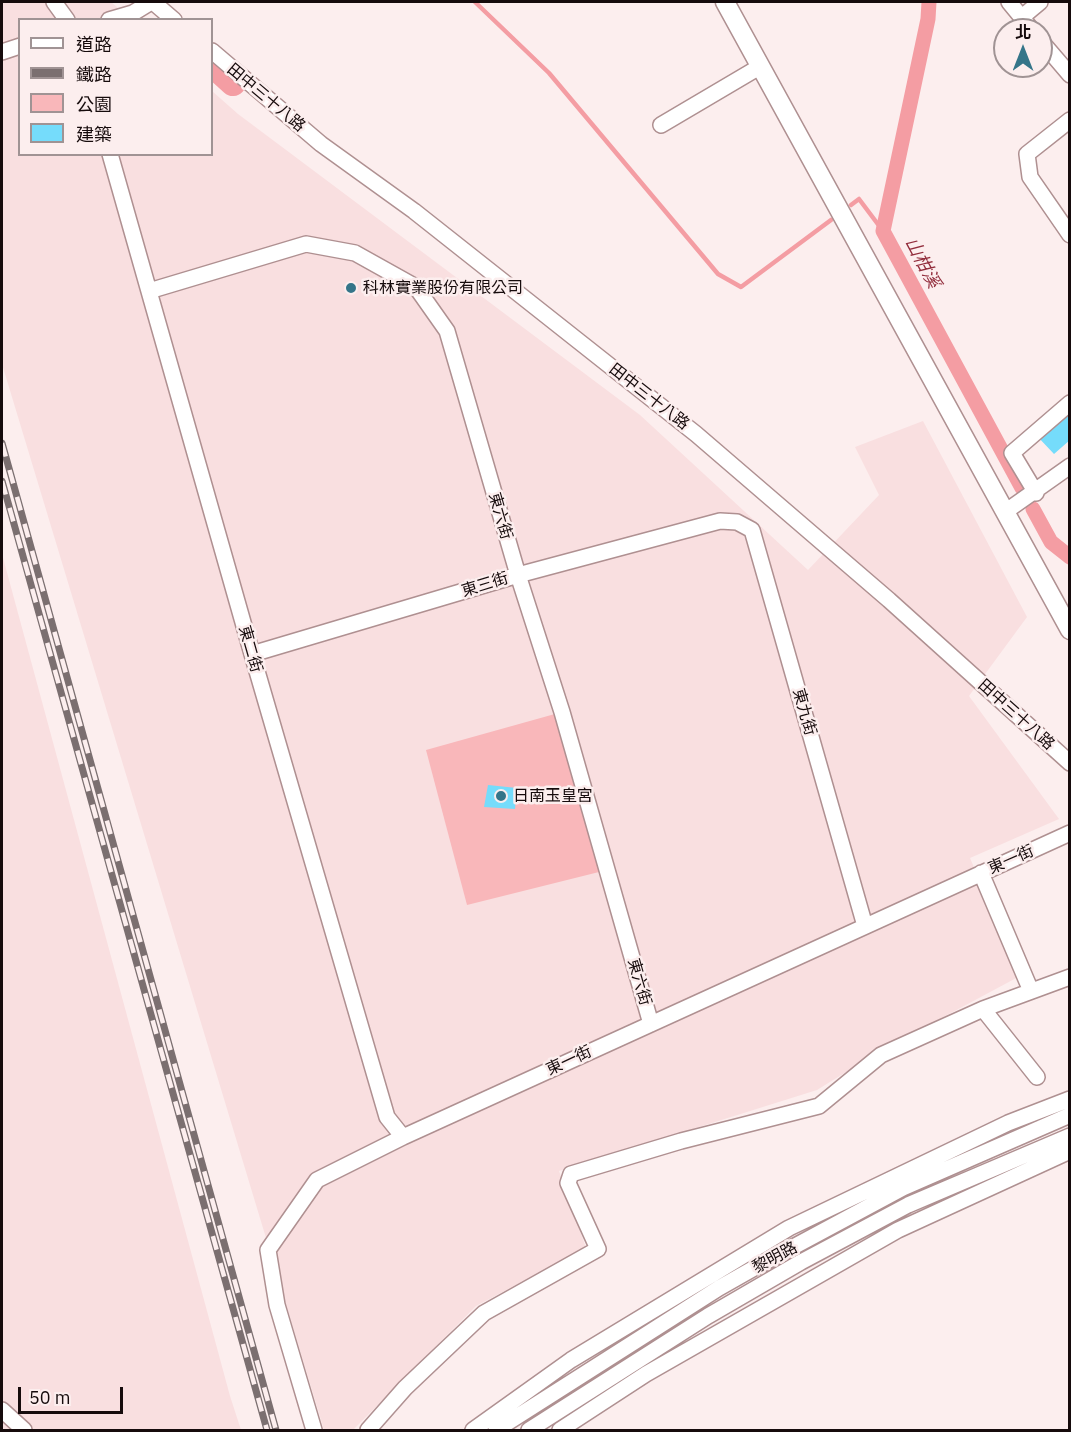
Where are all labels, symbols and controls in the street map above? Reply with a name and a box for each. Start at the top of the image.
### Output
legend [18,18,213,156]
north arrow [993,18,1053,78]
text: 北 [1015,22,1031,42]
text: 道路 [76,33,112,56]
street label: 田中三十八路 [223,60,309,136]
text: 鐵路 [76,63,112,86]
text: 公園 [76,93,112,116]
text: 建築 [76,123,112,146]
water label: 山柑溪 [900,234,944,292]
place label: 科林實業股份有限公司 [363,278,523,298]
marker: 科林實業股份有限公司 [344,281,358,295]
street label: 田中三十八路 [605,360,693,434]
street label: 東六街 [484,490,516,542]
street label: 東三街 [459,569,511,601]
street label: 東二街 [234,623,266,675]
street label: 田中三十八路 [974,676,1058,754]
street label: 東九街 [788,686,820,738]
place label: 日南玉皇宮 [513,786,593,806]
marker: 日南玉皇宮 [494,789,508,803]
street label: 東一街 [985,841,1037,879]
street label: 東六街 [623,956,655,1008]
street label: 東一街 [543,1042,595,1080]
street label: 黎明路 [749,1238,801,1278]
scale bar [21,1375,126,1413]
text: 50 m [29,1386,71,1409]

